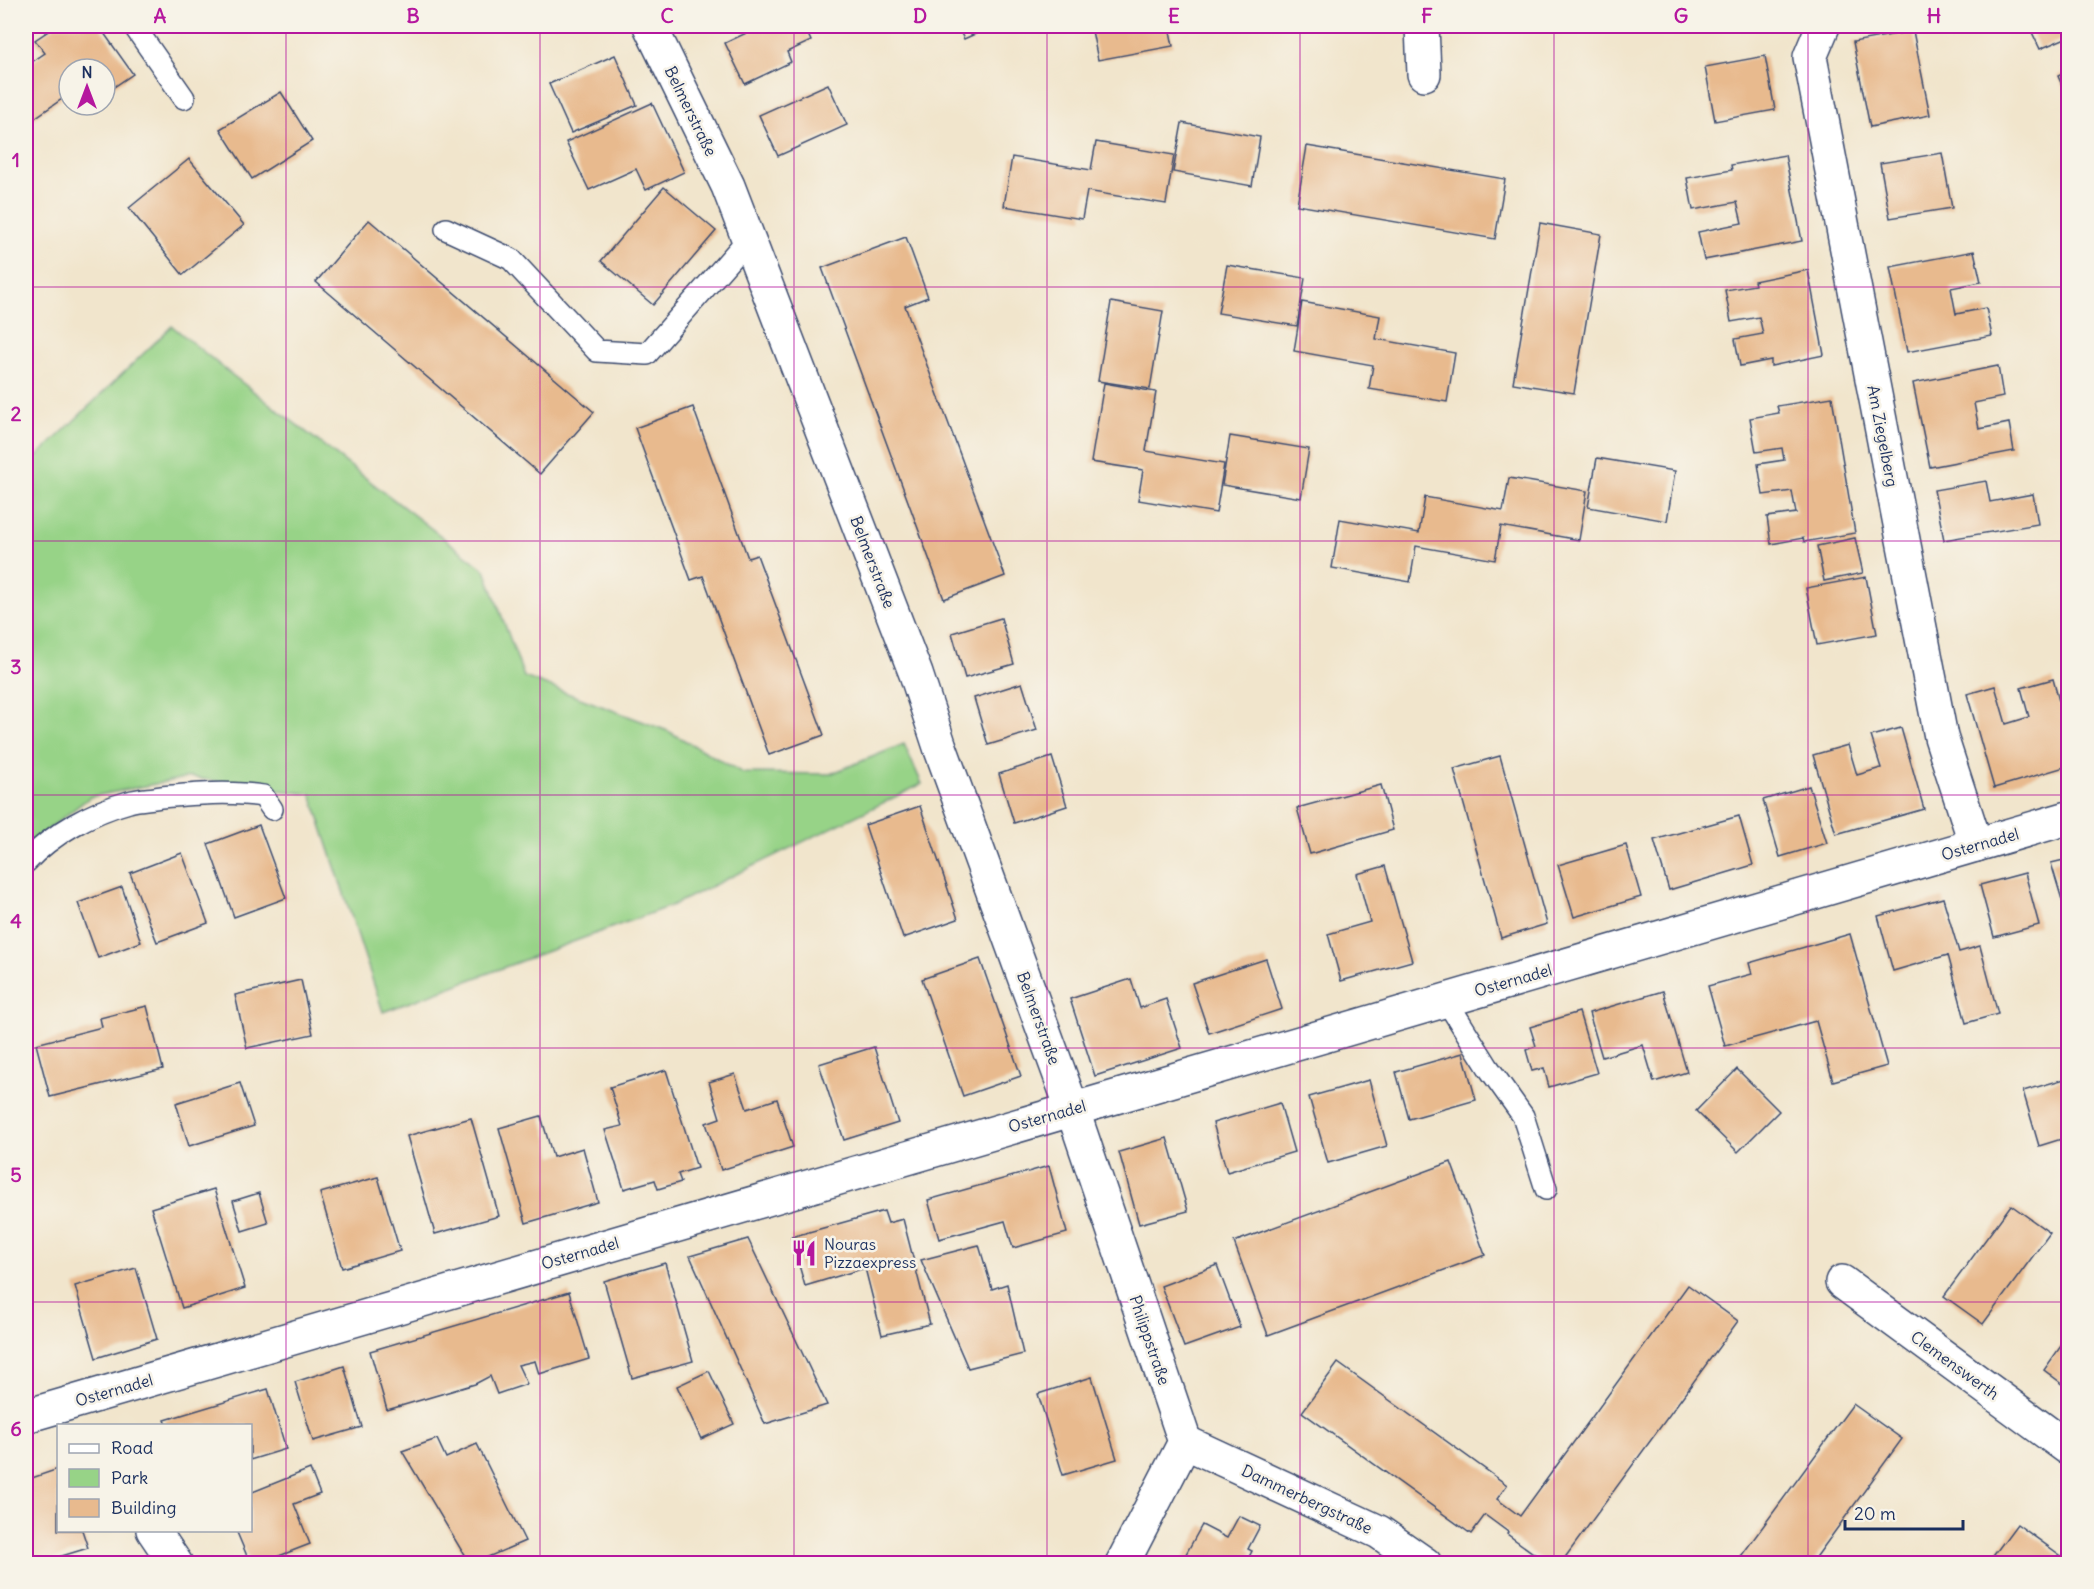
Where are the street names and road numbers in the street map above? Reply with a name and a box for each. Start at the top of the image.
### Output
street label: Belmerstraße [661,63,721,159]
street label: Am Ziegelberg [1863,383,1903,489]
street label: Belmerstraße [846,513,900,611]
street label: Osternadel [1939,823,2021,865]
street label: Osternadel [1472,959,1554,1001]
street label: Belmerstraße [1013,969,1065,1067]
street label: Osternadel [1006,1095,1088,1137]
street label: Osternadel [539,1232,621,1274]
street label: Philippstraße [1125,1293,1175,1387]
street label: Clemenswerth [1907,1326,2003,1404]
street label: Osternadel [73,1369,155,1411]
street label: Dammerbergstraße [1238,1460,1376,1538]

